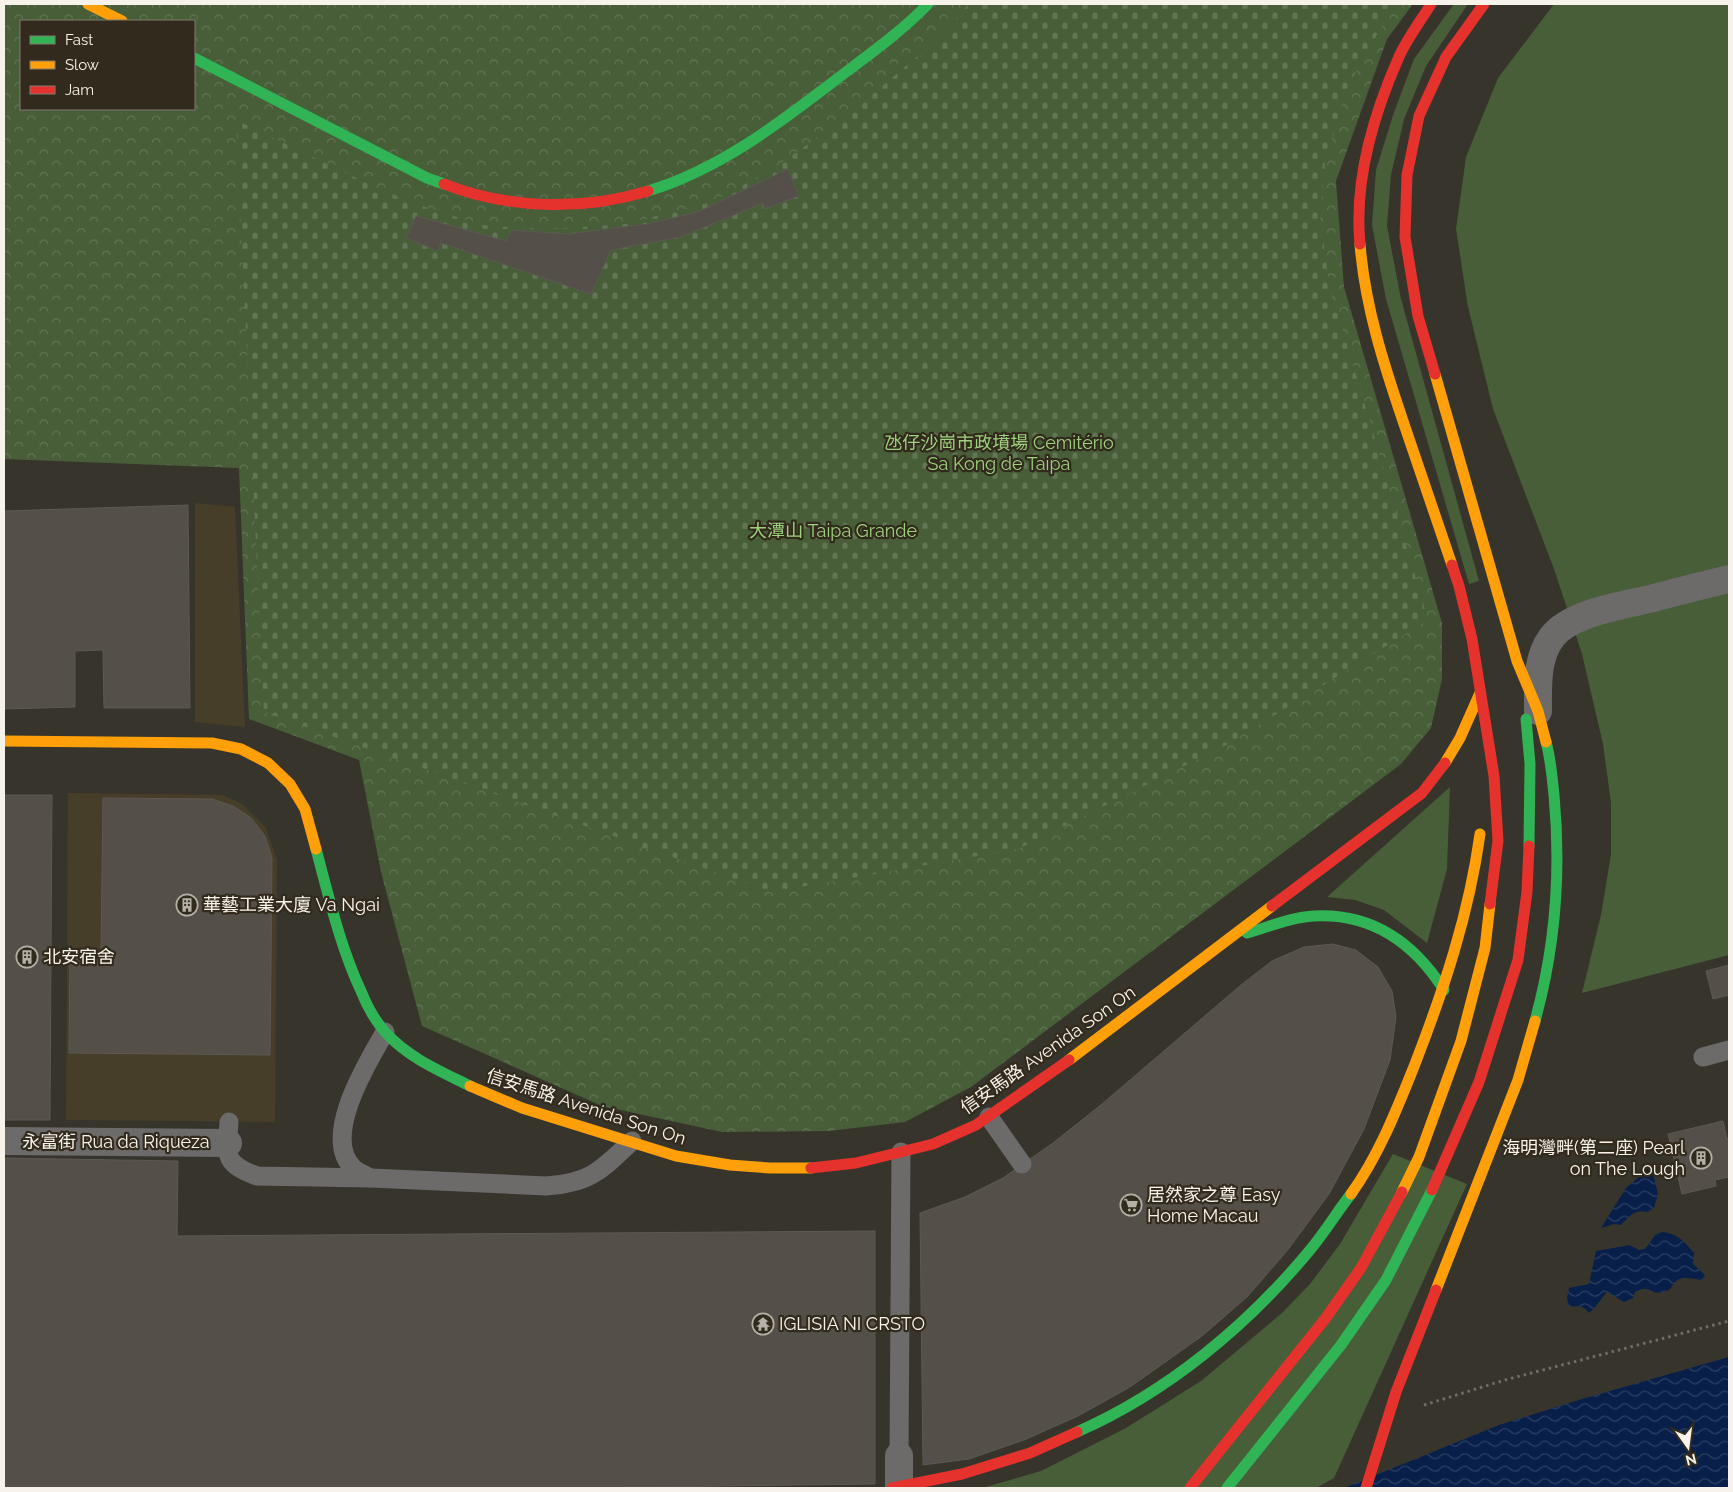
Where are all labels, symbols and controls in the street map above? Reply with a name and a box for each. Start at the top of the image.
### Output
legend [20,20,195,110]
text: Fast [65,31,93,49]
text: Slow [65,56,99,74]
text: Jam [65,81,94,99]
park label: 氹仔沙崗市政墳場 Cemitério Sa Kong de Taipa [884,432,1114,474]
park label: 大潭山 Taipa Grande [749,520,918,541]
building icon: 華藝工業大廈 Va Ngai [175,893,199,917]
place label: 華藝工業大廈 Va Ngai [203,894,380,915]
building icon: 北安宿舍 [15,945,39,969]
place label: 北安宿舍 [43,946,115,967]
street label: 信安馬路 Avenida Son On [956,981,1139,1118]
street label: 信安馬路 Avenida Son On [484,1064,689,1149]
street label: 永富街 Rua da Riqueza [22,1131,210,1152]
place label: 海明灣畔(第二座) Pearl on The Lough [1502,1137,1685,1179]
building icon: 海明灣畔(第二座) Pearl on The Lough [1689,1146,1713,1170]
place label: 居然家之尊 Easy Home Macau [1147,1184,1281,1226]
supermarket icon: 居然家之尊 Easy Home Macau [1119,1193,1143,1217]
temple icon: IGLISIA NI CRSTO [751,1312,775,1336]
place label: IGLISIA NI CRSTO [779,1313,925,1334]
north arrow [1663,1422,1713,1472]
text: N [1684,1451,1698,1469]

